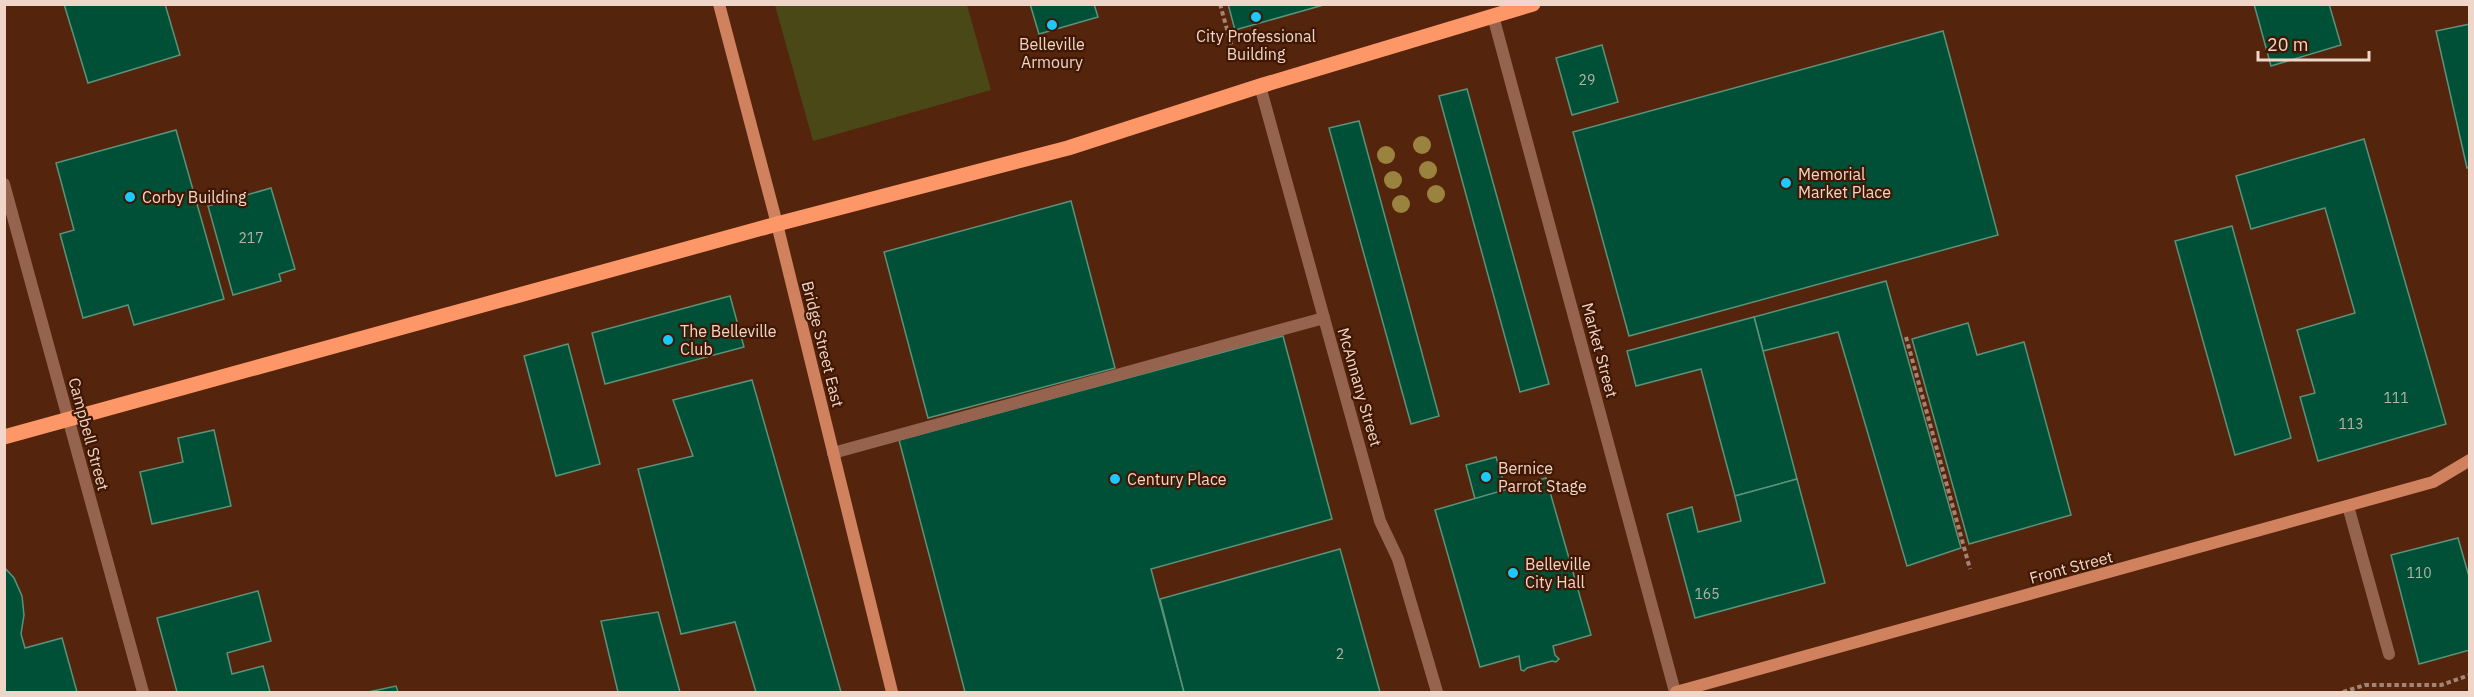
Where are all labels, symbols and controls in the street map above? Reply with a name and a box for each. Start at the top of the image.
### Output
marker: City Professional Building [1249,10,1263,24]
marker: Belleville Armoury [1045,18,1059,32]
scale bar [2258,24,2369,62]
place label: City Professional Building [1196,26,1316,64]
text: 20 m [2267,33,2309,56]
place label: Belleville Armoury [1019,34,1085,72]
house number: 29 [1579,71,1595,89]
place label: Memorial Market Place [1798,164,1891,202]
marker: Memorial Market Place [1779,176,1793,190]
place label: Corby Building [142,187,247,207]
marker: Corby Building [123,190,137,204]
house number: 217 [238,229,264,247]
street label: Bridge Street East [798,279,848,409]
street label: Market Street [1578,300,1622,400]
place label: The Belleville Club [680,321,777,359]
street label: McAnnany Street [1333,325,1387,449]
marker: The Belleville Club [661,333,675,347]
street label: Campbell Street [64,375,114,493]
house number: 111 [2383,389,2409,407]
house number: 113 [2338,415,2364,433]
place label: Bernice Parrot Stage [1498,458,1587,496]
place label: Century Place [1127,469,1227,489]
marker: Bernice Parrot Stage [1479,470,1493,484]
marker: Century Place [1108,472,1122,486]
street label: Front Street [2027,546,2115,588]
place label: Belleville City Hall [1525,554,1591,592]
house number: 110 [2406,564,2432,582]
marker: Belleville City Hall [1506,566,1520,580]
house number: 165 [1694,585,1720,603]
house number: 2 [1336,645,1344,663]

